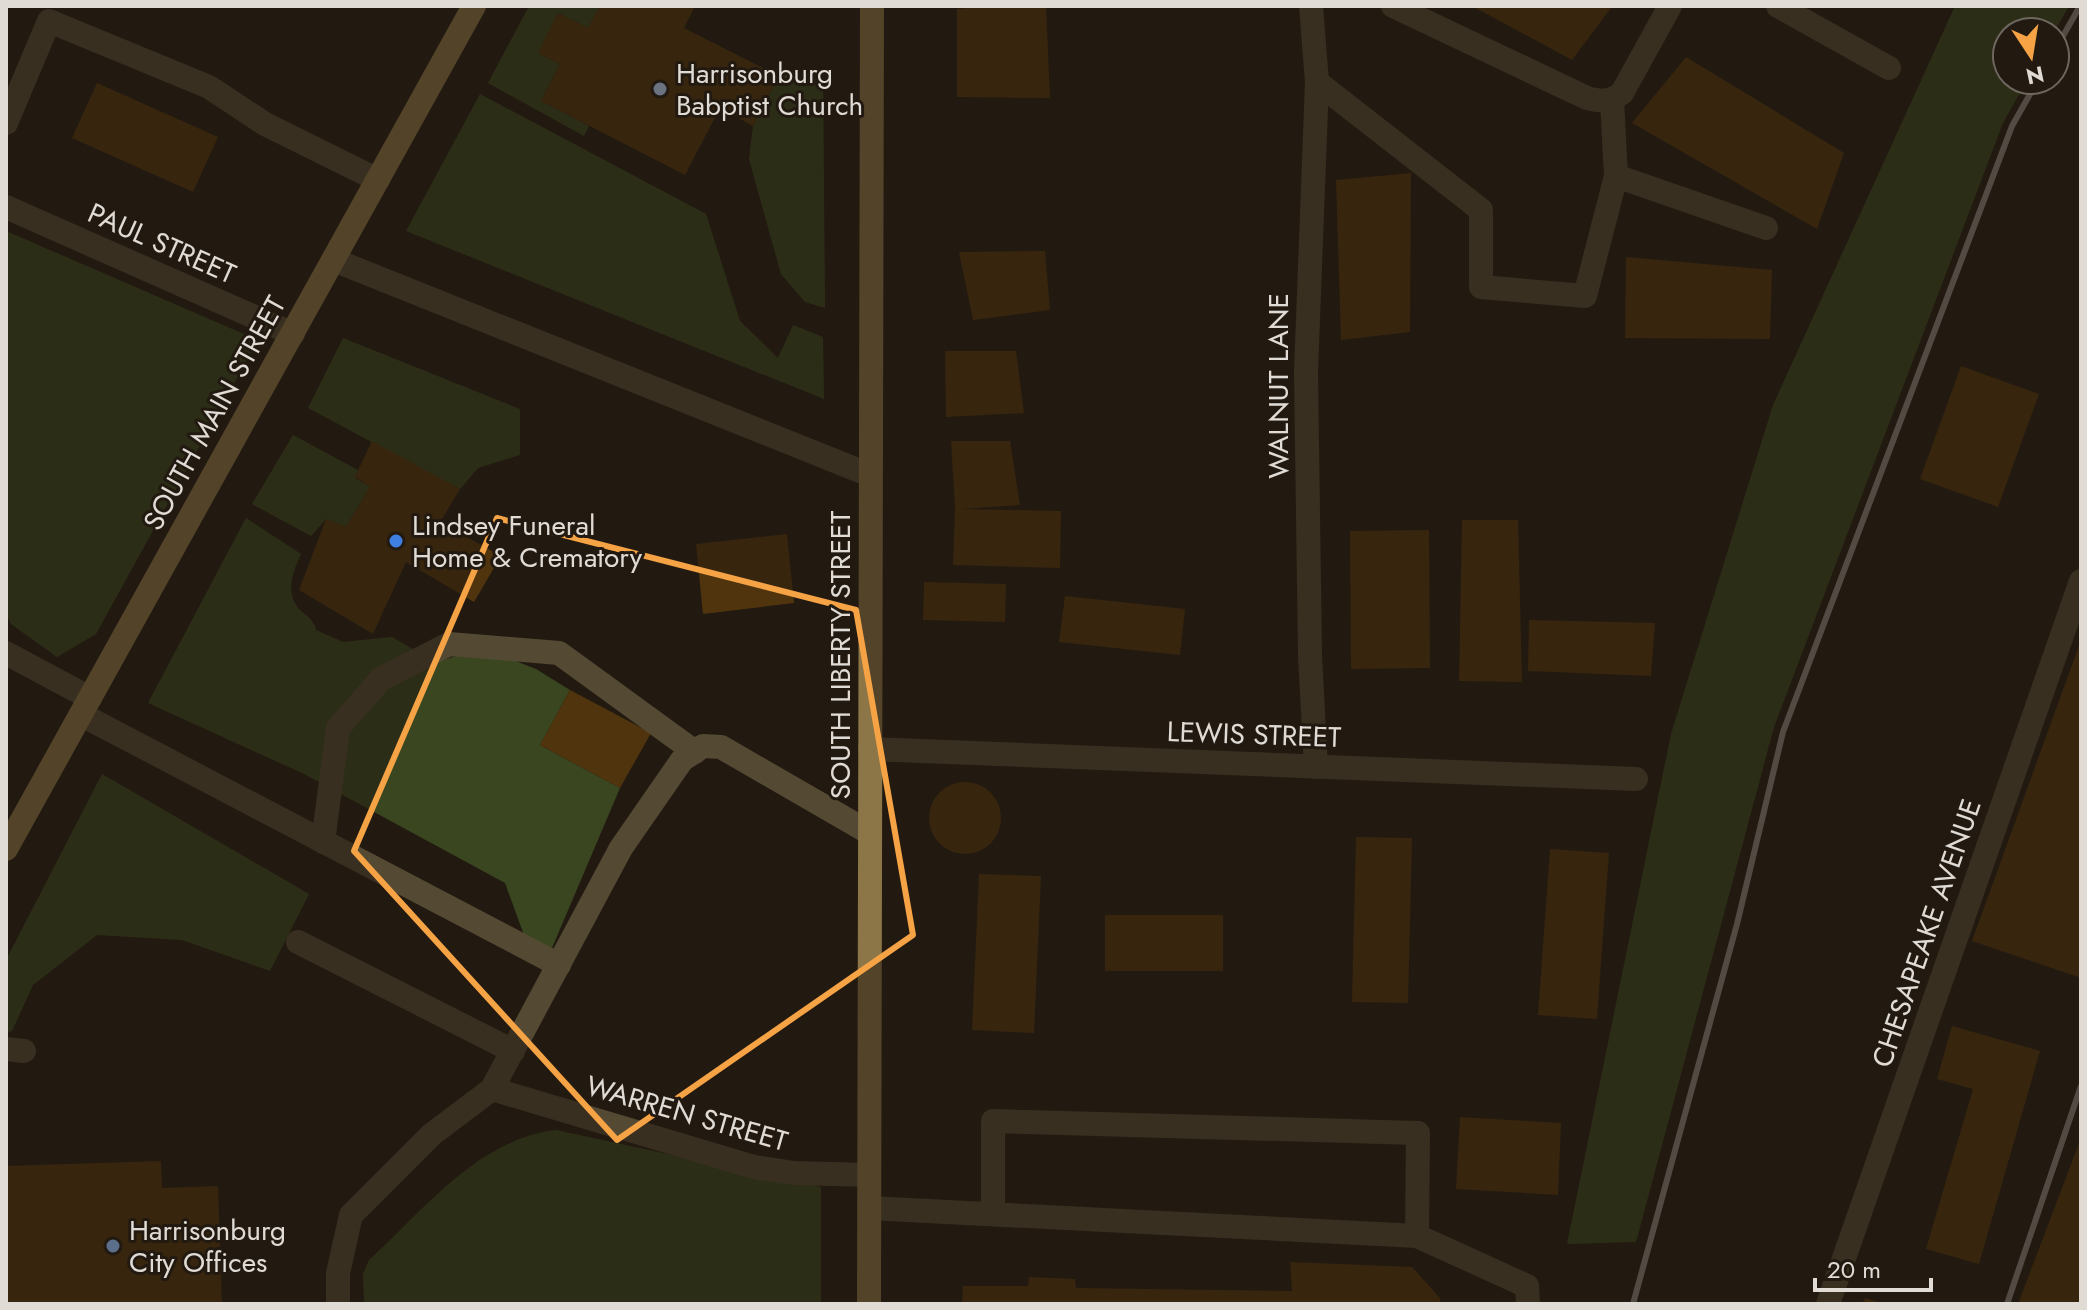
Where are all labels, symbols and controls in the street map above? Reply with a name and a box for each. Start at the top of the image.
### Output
north arrow [1991,16,2071,96]
place label: Harrisonburg Babptist Church [676,53,863,126]
text: N [2023,58,2047,93]
marker: Harrisonburg Babptist Church [651,80,669,98]
street label: PAUL STREET [81,193,242,294]
street label: SOUTH MAIN STREET [133,289,296,538]
street label: WALNUT LANE [1258,293,1299,479]
place label: Lindsey Funeral Home & Crematory [412,505,643,578]
street label: SOUTH LIBERTY STREET [820,511,861,799]
marker: Lindsey Funeral Home & Crematory [387,532,405,550]
street label: LEWIS STREET [1166,711,1342,758]
street label: CHESAPEAKE AVENUE [1861,793,1992,1073]
street label: WARREN STREET [581,1065,793,1162]
place label: Harrisonburg City Offices [129,1210,286,1283]
marker: Harrisonburg City Offices [104,1237,122,1255]
scale bar [1815,1242,1931,1292]
text: 20 m [1827,1252,1881,1287]

